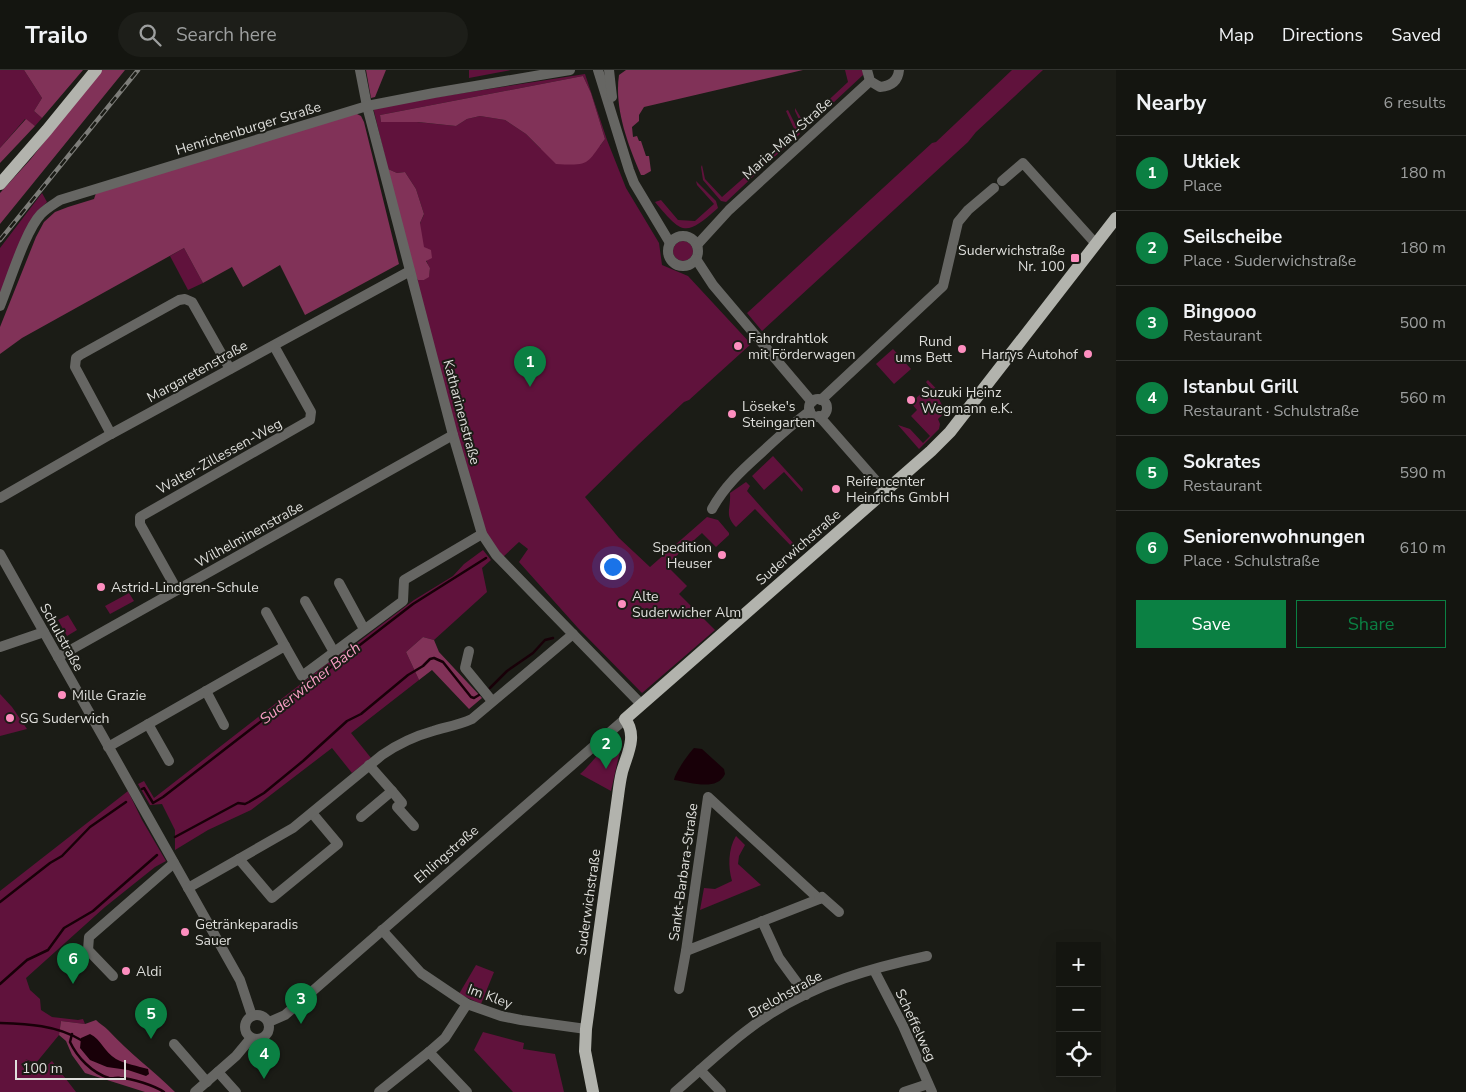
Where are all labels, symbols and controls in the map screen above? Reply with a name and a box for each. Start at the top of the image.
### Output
search box [118,12,468,57]
text: Trailo [25,19,88,51]
icon: search [136,21,164,49]
text: Search here [176,22,277,48]
text: Map [1219,23,1254,47]
text: Directions [1282,23,1363,47]
text: Saved [1391,23,1441,47]
text: Nearby [1136,89,1206,117]
text: 6 results [1384,92,1446,114]
street label: Maria-May-Straße [738,93,836,184]
street label: Henrichenburger Straße [173,97,323,160]
text: Utkiek [1183,149,1240,175]
text: 1 [1147,162,1157,184]
text: 180 m [1399,162,1446,184]
text: Place [1183,175,1222,197]
text: Seilscheibe [1183,224,1282,250]
text: 2 [1147,237,1157,259]
text: 180 m [1399,237,1446,259]
place label: Suderwichstraße Nr. 100 [958,241,1065,276]
text: Place · Suderwichstraße [1183,250,1356,272]
marker: Suderwichstraße Nr. 100 [1069,252,1081,264]
text: Bingooo [1183,299,1256,325]
text: 3 [1147,312,1157,334]
text: 500 m [1399,312,1446,334]
text: Restaurant [1183,325,1262,347]
place label: Fahrdrahtlok mit Förderwagen [748,329,856,364]
place label: Rund ums Bett [895,332,952,367]
street label: Margaretenstraße [143,336,251,407]
marker: Fahrdrahtlok mit Förderwagen [732,340,744,352]
marker: Rund ums Bett [956,343,968,355]
place label: Harrys Autohof [981,345,1078,364]
pin: 1 [514,346,546,387]
marker: Harrys Autohof [1082,348,1094,360]
street label: Katharinenstraße [438,357,485,467]
text: Istanbul Grill [1183,374,1298,400]
place label: Suzuki Heinz Wegmann e.K. [921,383,1013,418]
text: 4 [1147,387,1157,409]
text: 560 m [1399,387,1446,409]
marker: Suzuki Heinz Wegmann e.K. [905,394,917,406]
place label: Löseke's Steingarten [742,397,815,432]
text: Restaurant · Schulstraße [1183,400,1359,422]
marker: Löseke's Steingarten [726,408,738,420]
street label: Walter-Zillessen-Weg [153,414,285,499]
text: Sokrates [1183,449,1261,475]
text: 5 [1147,462,1157,484]
text: 590 m [1399,462,1446,484]
place label: Reifencenter Heinrichs GmbH [846,472,949,507]
text: Restaurant [1183,475,1262,497]
marker: Reifencenter Heinrichs GmbH [830,483,842,495]
street label: Wilhelminenstraße [192,497,307,572]
street label: Suderwichstraße [752,505,845,590]
text: Seniorenwohnungen [1183,524,1365,550]
text: 6 [1147,537,1157,559]
text: 610 m [1399,537,1446,559]
place label: Spedition Heuser [652,538,712,573]
marker: Spedition Heuser [716,549,728,561]
text: Place · Schulstraße [1183,550,1320,572]
your location [600,554,626,580]
place label: Astrid-Lindgren-Schule [111,578,259,597]
marker: Astrid-Lindgren-Schule [95,581,107,593]
place label: Alte Suderwicher Alm [632,587,741,622]
marker: Alte Suderwicher Alm [616,598,628,610]
street label: Schulstraße [35,600,88,675]
button: Save [1136,600,1286,648]
button: Share [1296,600,1446,648]
water label: Suderwicher Bach [256,637,364,729]
place label: Mille Grazie [72,686,146,705]
marker: Mille Grazie [56,689,68,701]
place label: SG Suderwich [20,709,109,728]
marker: SG Suderwich [4,712,16,724]
pin: 2 [590,728,622,769]
street label: Sankt-Barbara-Straße [664,802,703,942]
street label: Ehlingstraße [410,821,483,888]
street label: Suderwichstraße [572,848,605,956]
place label: Getränkeparadis Sauer [195,915,298,950]
marker: Getränkeparadis Sauer [179,926,191,938]
map controls [1056,942,1101,1077]
button: + [1056,942,1101,987]
pin: 6 [57,943,89,984]
place label: Aldi [136,962,162,981]
marker: Aldi [120,965,132,977]
street label: Brelohstraße [745,966,826,1023]
street label: Im Kley [465,980,516,1014]
pin: 3 [285,983,317,1024]
street label: Scheffelweg [890,986,941,1065]
button: − [1056,987,1101,1032]
pin: 5 [135,998,167,1039]
button: locate [1056,1032,1101,1077]
pin: 4 [248,1038,280,1079]
scale bar [15,1057,126,1080]
text: 100 m [22,1059,63,1078]

